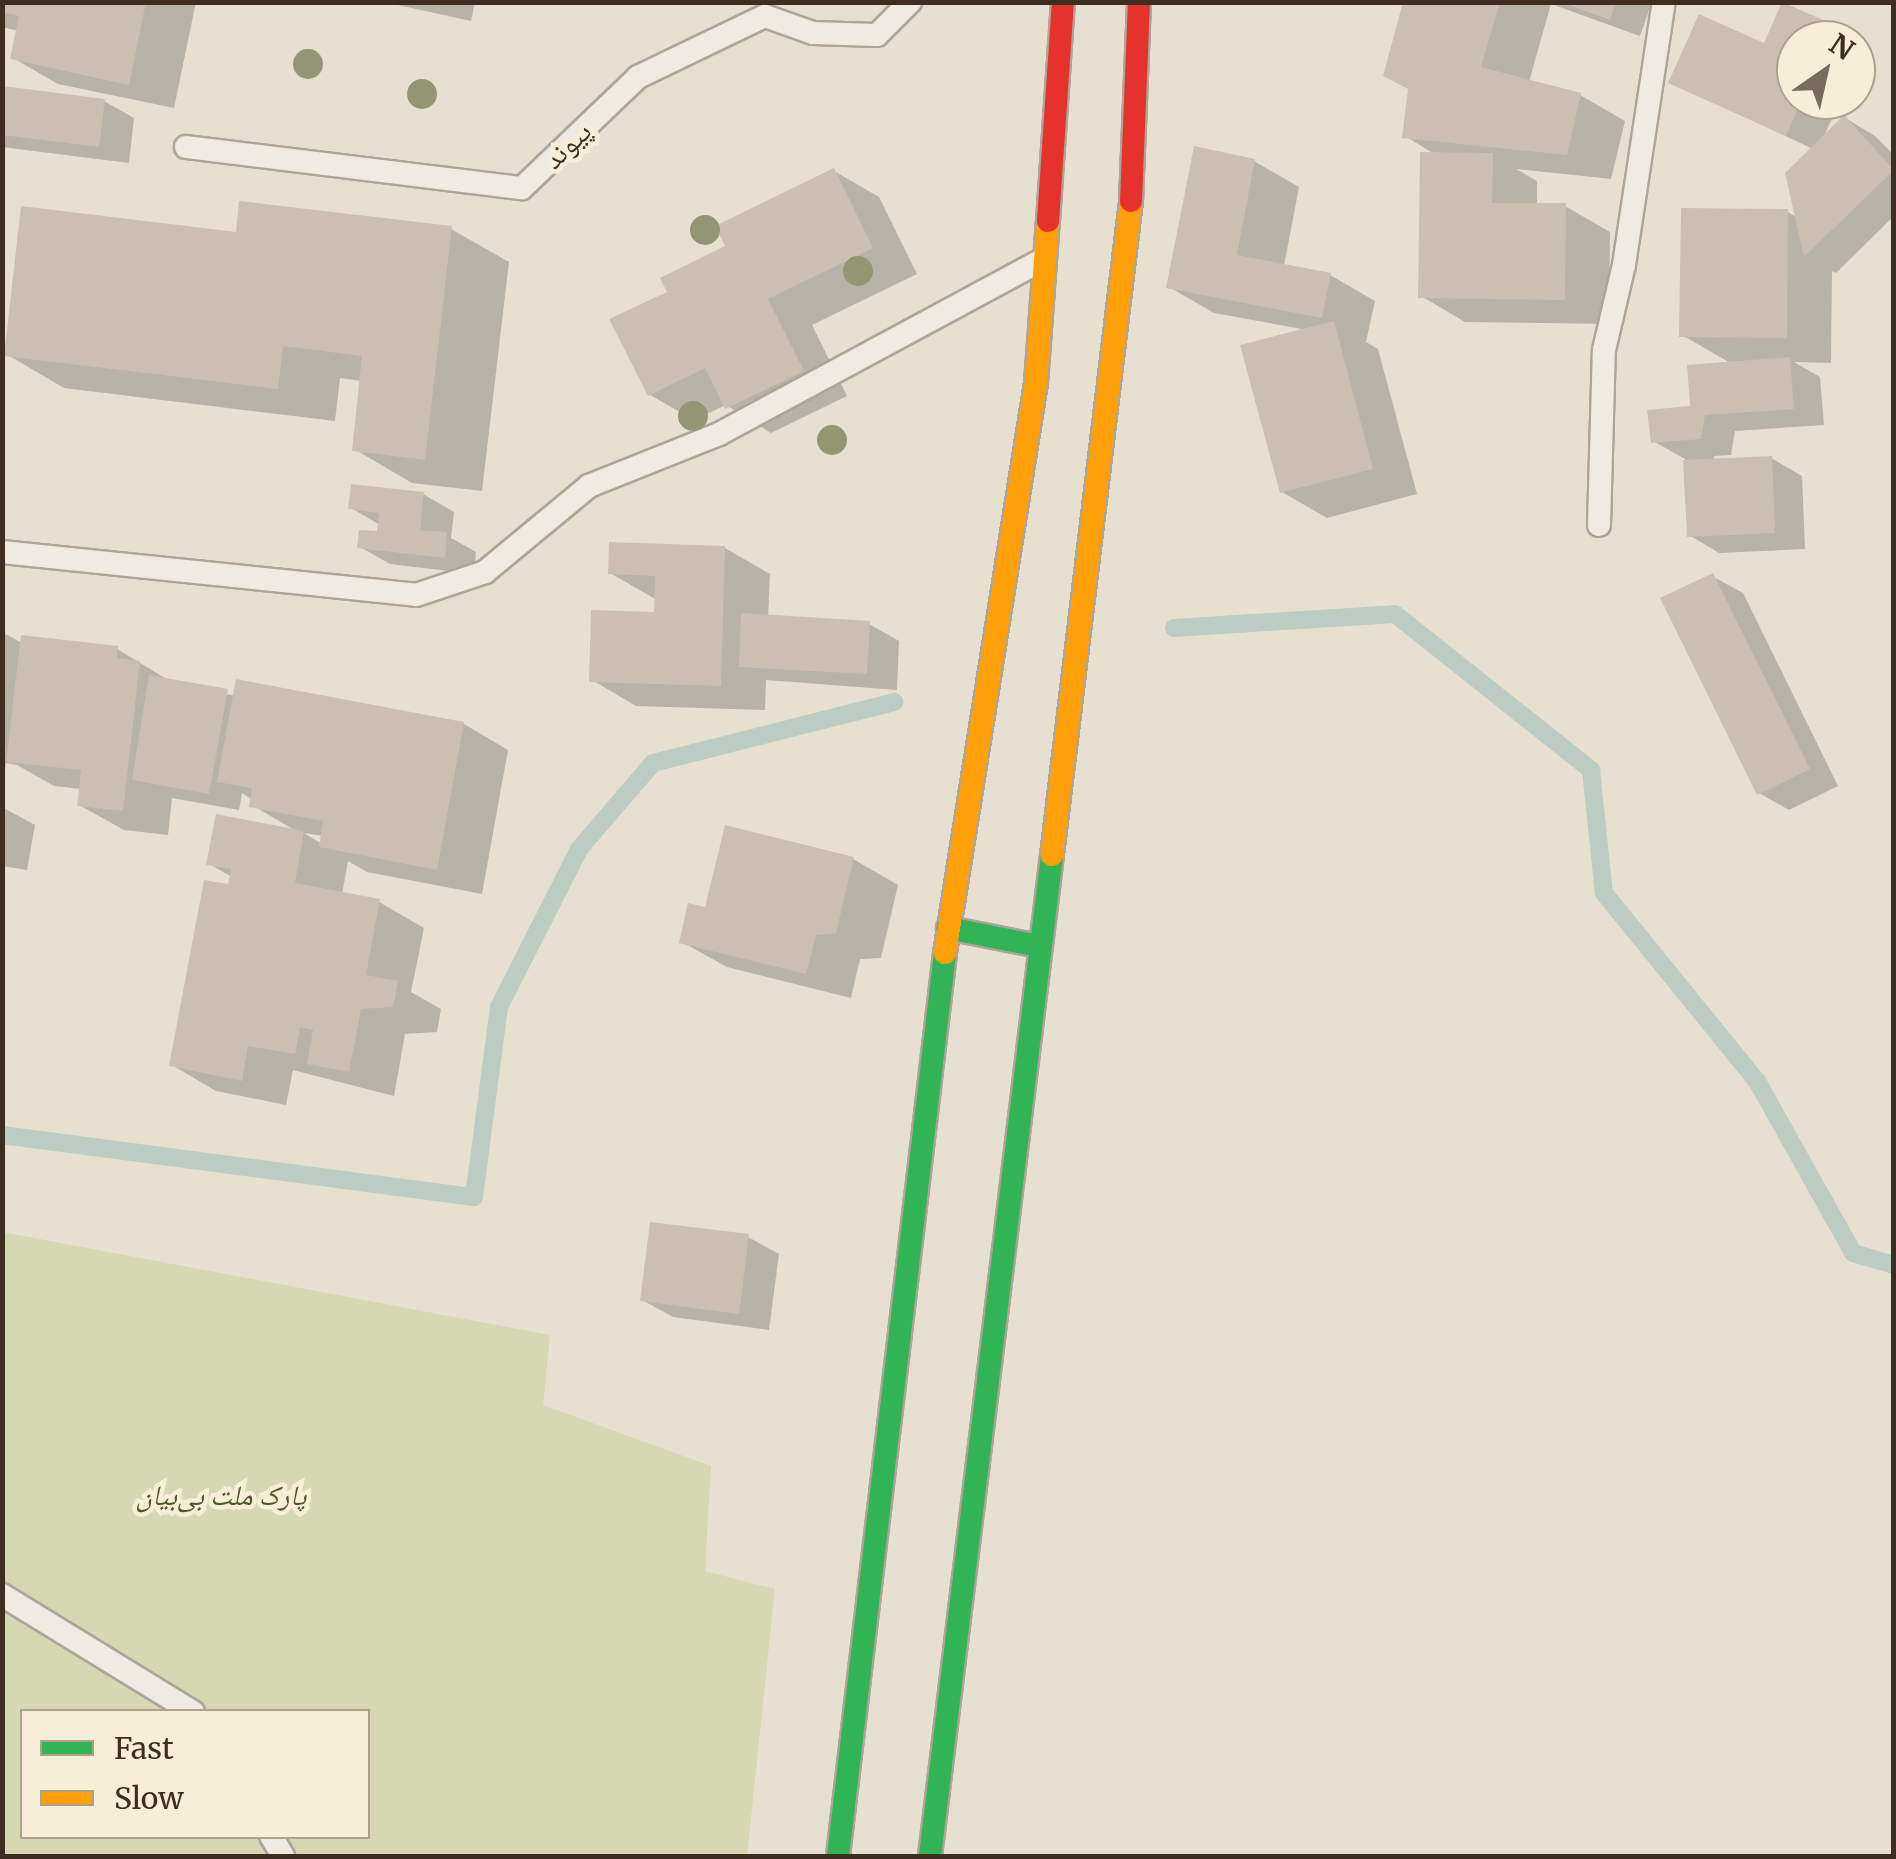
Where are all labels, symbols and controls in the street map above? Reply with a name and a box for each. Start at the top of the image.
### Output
north arrow [1776,20,1876,120]
text: N [1822,26,1861,68]
street label: پیوند [536,114,598,176]
park label: پارک ملت بی‌بیان [136,1478,306,1512]
legend [20,1709,370,1839]
text: Fast [114,1729,174,1767]
text: Slow [114,1779,184,1817]

